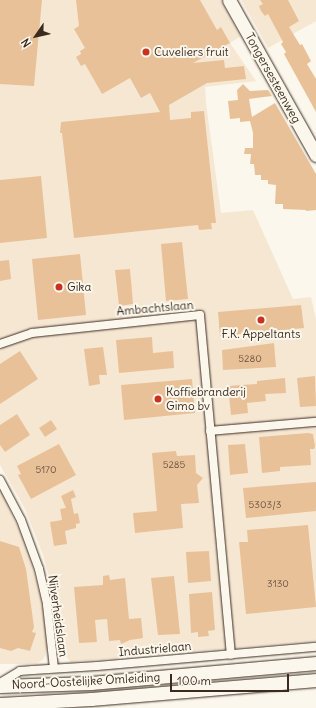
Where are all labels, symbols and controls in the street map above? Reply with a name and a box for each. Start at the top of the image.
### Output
north arrow [16,16,56,56]
street label: Tongersesteenweg [242,30,304,126]
text: N [18,36,34,50]
place label: Cuveliers fruit [154,45,229,59]
marker: Cuveliers fruit [141,47,151,57]
place label: Gika [67,280,91,294]
marker: Gika [54,282,64,292]
street label: Ambachtslaan [116,297,194,319]
marker: F.K. Appeltants [256,315,266,325]
place label: F.K. Appeltants [222,327,300,341]
house number: 5280 [238,353,262,365]
place label: Koffiebranderij Gimo bv [166,385,246,413]
marker: Koffiebranderij Gimo bv [153,394,163,404]
house number: 5285 [163,459,185,471]
house number: 5170 [35,464,57,476]
house number: 5303/3 [249,499,281,511]
street label: Nijverheidslaan [45,574,71,658]
house number: 3130 [267,578,289,590]
street label: Industrielaan [118,639,192,659]
scale bar [172,666,291,692]
street label: Noord-Oostelijke Omleiding [11,670,161,692]
text: 100 m [177,673,211,688]

